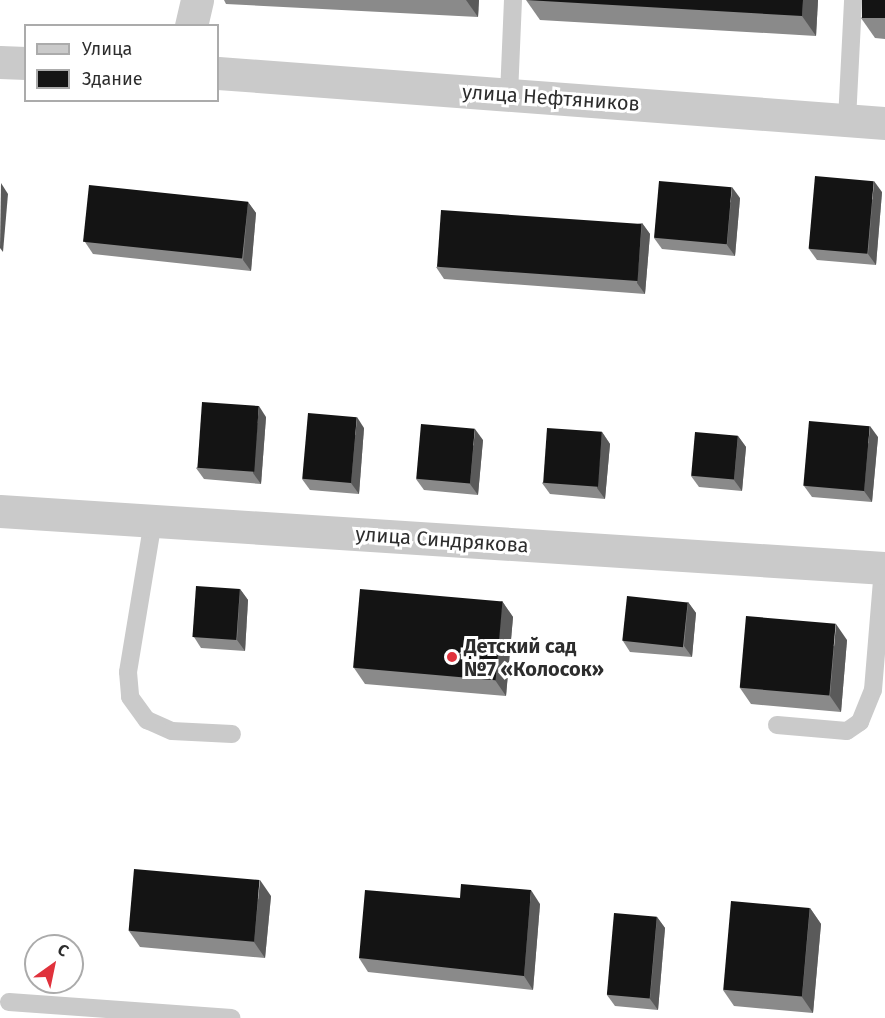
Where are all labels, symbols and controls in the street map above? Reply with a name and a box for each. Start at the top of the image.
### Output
legend [24,24,219,102]
text: Улица [82,38,132,60]
text: Здание [82,68,143,90]
street label: улица Нефтяников [461,80,641,116]
street label: улица Синдрякова [355,522,529,558]
place label: Детский сад №7 «Колосок» [464,634,604,681]
marker: Детский сад №7 «Колосок» [445,650,459,664]
north arrow [24,934,84,994]
text: С [54,940,72,961]

